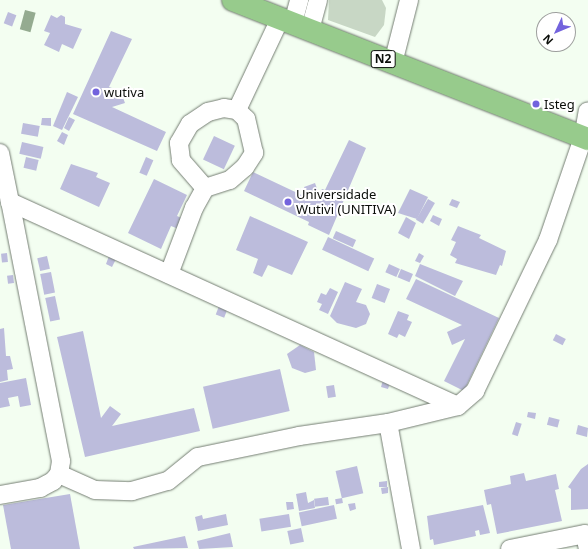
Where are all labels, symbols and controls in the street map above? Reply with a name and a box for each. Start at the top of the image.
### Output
north arrow [536,12,576,52]
text: N [539,32,556,48]
road number: N2 [370,49,396,69]
place label: wutiva [104,84,144,100]
marker: wutiva [91,87,101,97]
place label: Isteg [544,96,575,112]
marker: Isteg [531,99,541,109]
place label: Universidade Wutivi (UNITIVA) [296,187,396,218]
marker: Universidade Wutivi (UNITIVA) [283,197,293,207]

